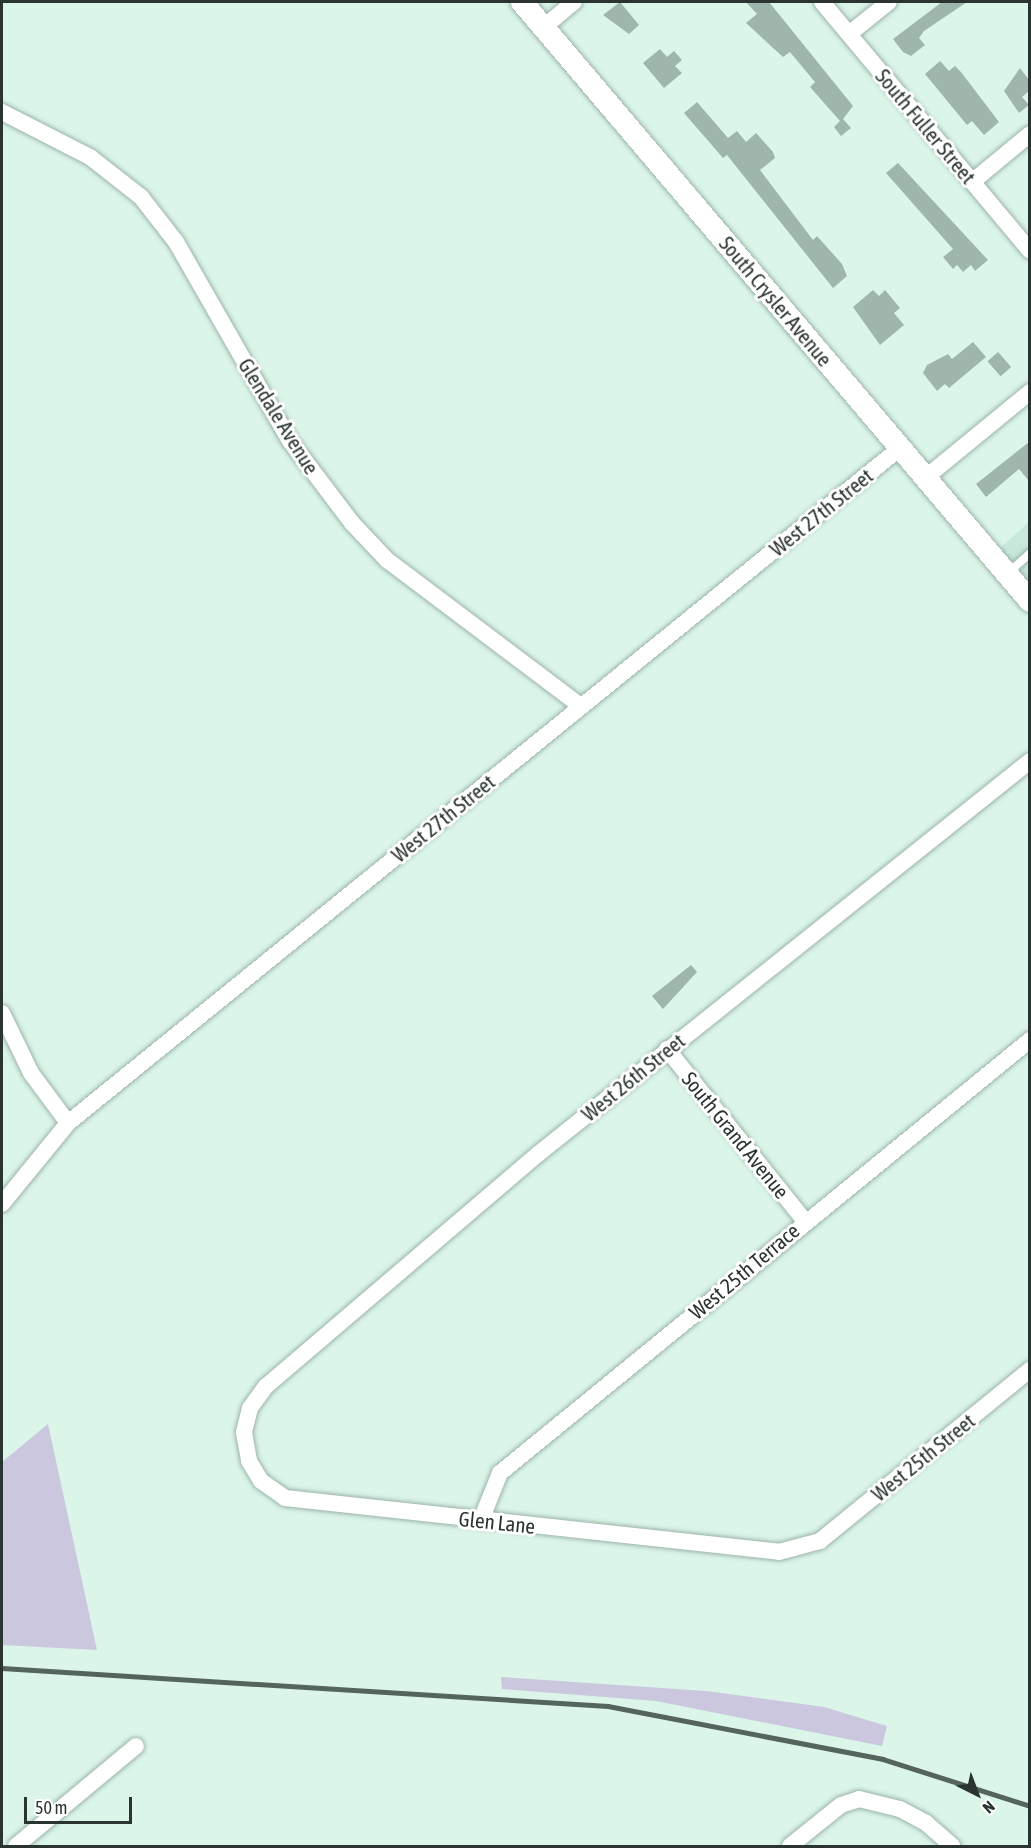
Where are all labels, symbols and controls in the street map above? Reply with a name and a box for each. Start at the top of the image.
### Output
street label: South Fuller Street [871,64,981,188]
street label: South Crysler Avenue [714,231,838,371]
street label: Glendale Avenue [233,353,325,479]
street label: West 27th Street [764,463,878,561]
street label: West 27th Street [386,769,500,867]
street label: West 26th Street [576,1028,690,1126]
street label: South Grand Avenue [677,1067,795,1203]
street label: West 25th Terrace [684,1218,804,1324]
street label: West 25th Street [866,1408,980,1506]
street label: Glen Lane [458,1505,536,1539]
north arrow [947,1764,1007,1824]
scale bar [27,1785,135,1823]
text: 50 m [35,1797,67,1818]
text: N [980,1798,999,1817]

